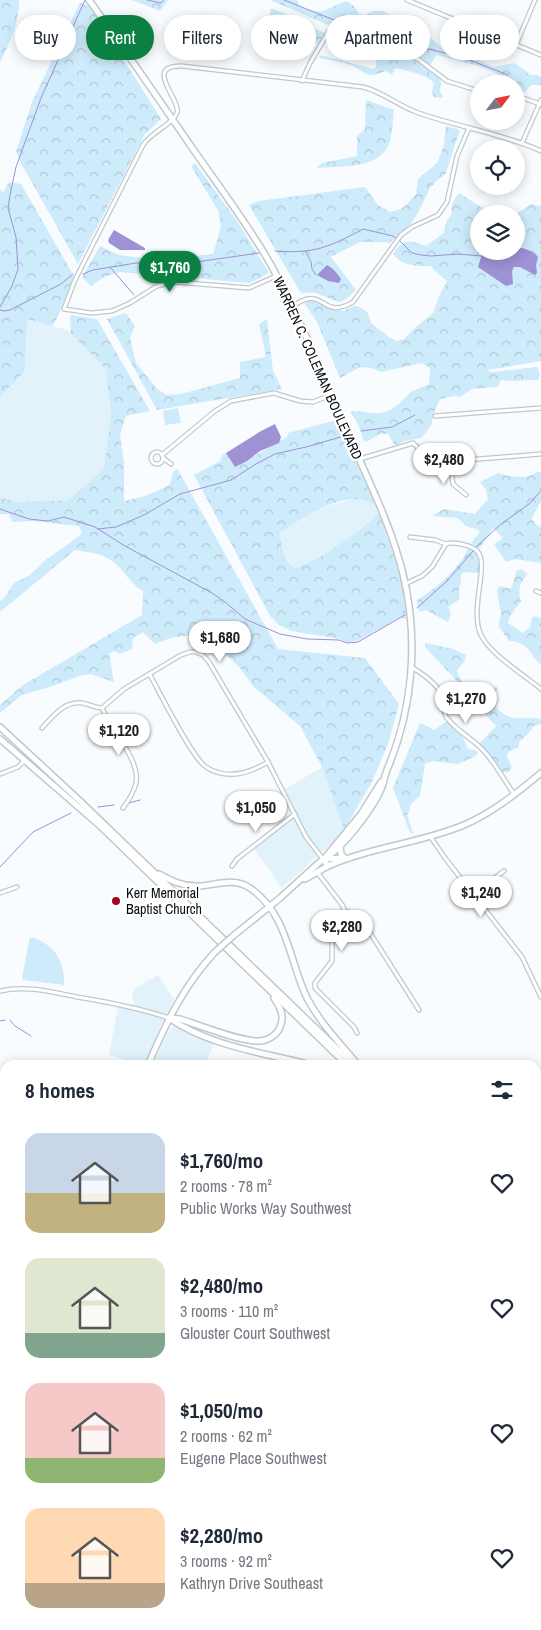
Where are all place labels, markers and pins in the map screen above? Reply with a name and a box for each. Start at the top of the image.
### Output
pin: $1,760 [129,250,211,293]
pin: $2,480 [403,442,485,485]
pin: $1,680 [179,620,261,663]
pin: $1,270 [425,682,507,724]
pin: $1,120 [78,714,160,756]
pin: $1,050 [215,790,297,833]
pin: $1,240 [440,876,522,918]
place label: Kerr Memorial Baptist Church [126,884,202,918]
marker: Kerr Memorial Baptist Church [110,895,122,907]
pin: $2,280 [301,910,383,952]

